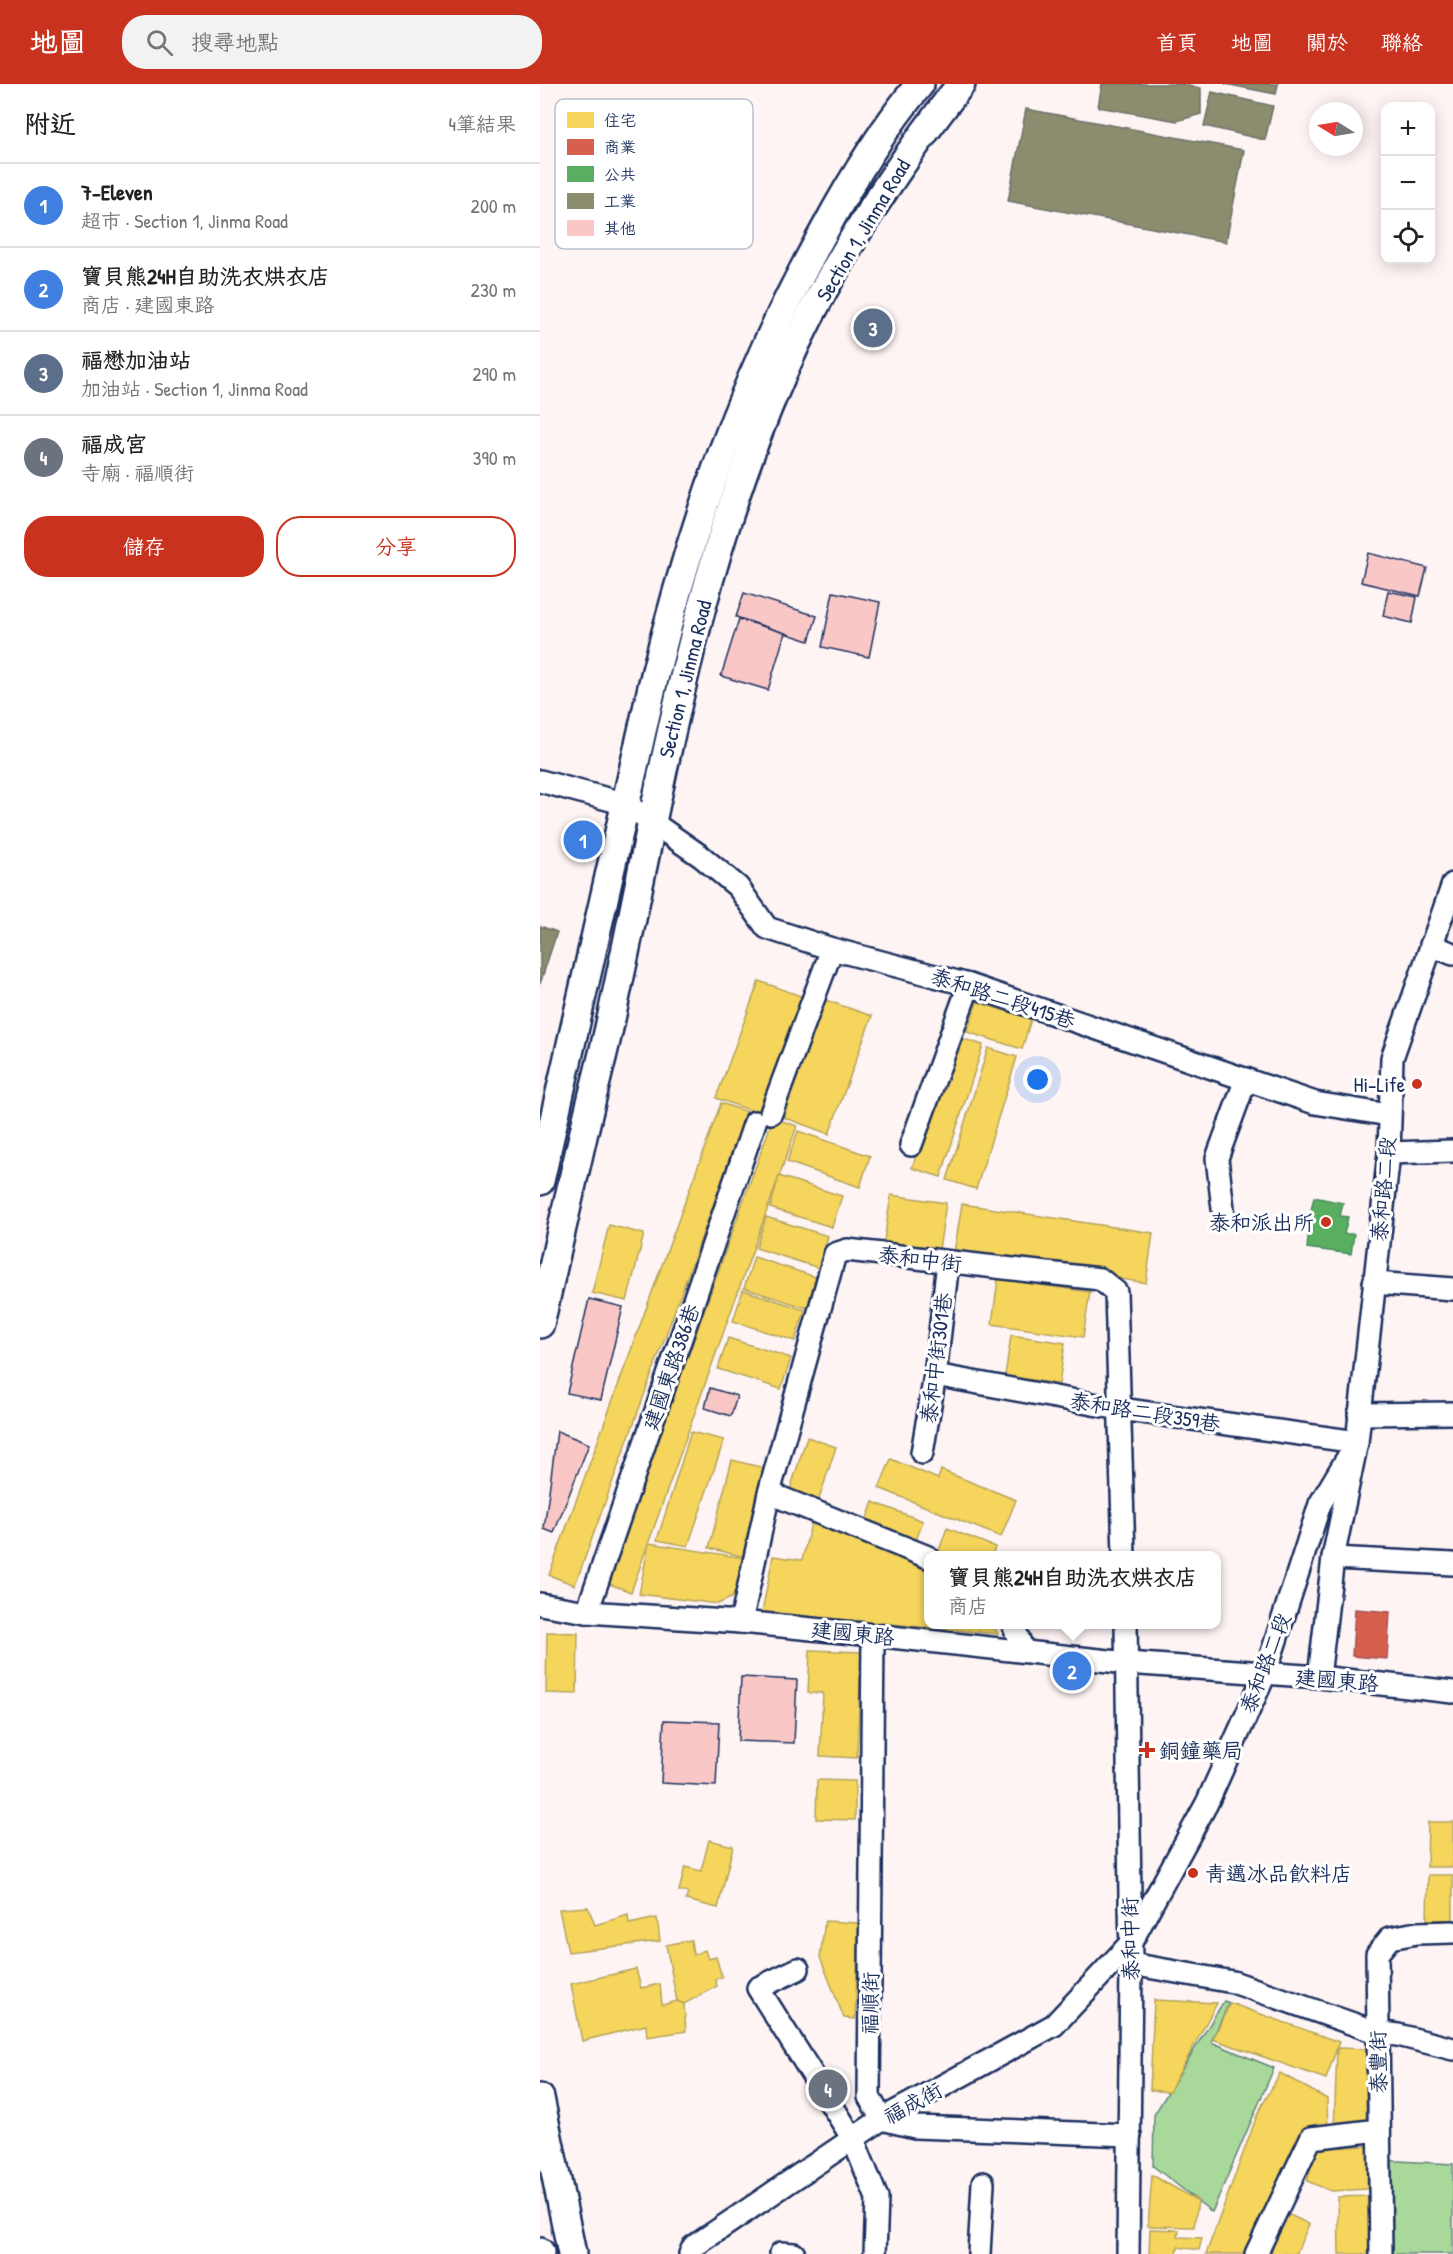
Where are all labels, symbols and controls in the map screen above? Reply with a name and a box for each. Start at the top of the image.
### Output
search box [122,15,542,69]
text: 地圖 [30,23,86,61]
icon: search [143,26,176,59]
text: 搜尋地點 [191,27,279,57]
text: 首頁 [1156,28,1198,57]
text: 地圖 [1231,28,1273,57]
text: 關於 [1306,28,1348,57]
text: 聯絡 [1381,28,1423,57]
legend [555,99,753,249]
north arrow [1309,102,1363,156]
map controls [1381,102,1435,264]
button: + [1381,102,1435,156]
text: 附近 [24,106,76,141]
text: 住宅 [604,109,636,131]
text: 4筆結果 [449,110,516,137]
text: 商業 [604,136,636,158]
street label: Section 1, Jinma Road [809,153,917,307]
button: − [1381,156,1435,210]
text: 公共 [604,163,636,185]
text: 7-Eleven [81,177,153,207]
text: 工業 [604,190,636,212]
text: 1 [40,192,47,219]
text: 200 m [471,192,516,219]
text: 超市 · Section 1, Jinma Road [81,207,288,234]
button: locate [1381,210,1435,264]
text: 其他 [604,217,636,239]
text: 寶貝熊24H自助洗衣烘衣店 [81,261,330,291]
text: 2 [39,276,48,303]
text: 230 m [471,276,516,303]
text: 商店 · 建國東路 [81,291,214,318]
pin: 3 [854,306,892,350]
text: 福懋加油站 [81,345,191,375]
text: 3 [39,360,48,387]
text: 290 m [472,360,516,387]
text: 加油站 · Section 1, Jinma Road [81,375,308,402]
text: 福成宮 [81,429,147,459]
text: 4 [40,444,47,471]
text: 390 m [473,444,516,471]
text: 寺廟 · 福順街 [81,459,194,486]
button: 儲存 [24,516,264,577]
button: 分享 [276,516,516,577]
street label: Section 1, Jinma Road [651,597,719,761]
pin: 1 [564,818,603,862]
street label: 泰和路二段415巷 [927,961,1079,1035]
your location [1023,1065,1052,1094]
place label: Hi-Life [1354,1070,1405,1099]
marker: Hi-Life [1410,1077,1424,1091]
street label: 泰和路二段 [1364,1135,1402,1243]
place label: 泰和派出所 [1209,1208,1314,1237]
marker: 泰和派出所 [1319,1215,1333,1229]
street label: 泰和中街 [877,1239,963,1279]
street label: 泰和中街301巷 [914,1291,958,1425]
street label: 建國東路386巷 [636,1300,706,1434]
street label: 泰和路二段359巷 [1068,1386,1222,1438]
popup [924,1551,1221,1629]
text: 寶貝熊24H自助洗衣烘衣店 [948,1562,1197,1592]
text: 商店 [948,1592,988,1619]
street label: 泰和路二段 [1233,1609,1297,1717]
street label: 建國東路 [810,1614,896,1652]
pin: 2 [1052,1648,1092,1694]
street label: 建國東路 [1294,1662,1380,1698]
place label: 銅鐘藥局 [1159,1736,1243,1765]
marker: 銅鐘藥局 [1140,1743,1154,1757]
place label: 青邁冰品飲料店 [1205,1859,1352,1888]
marker: 青邁冰品飲料店 [1186,1866,1200,1880]
street label: 泰和中街 [1115,1897,1145,1981]
street label: 福順街 [855,1971,885,2035]
street label: 泰豐街 [1363,2030,1393,2094]
pin: 4 [808,2066,848,2112]
street label: 福成街 [878,2075,948,2131]

